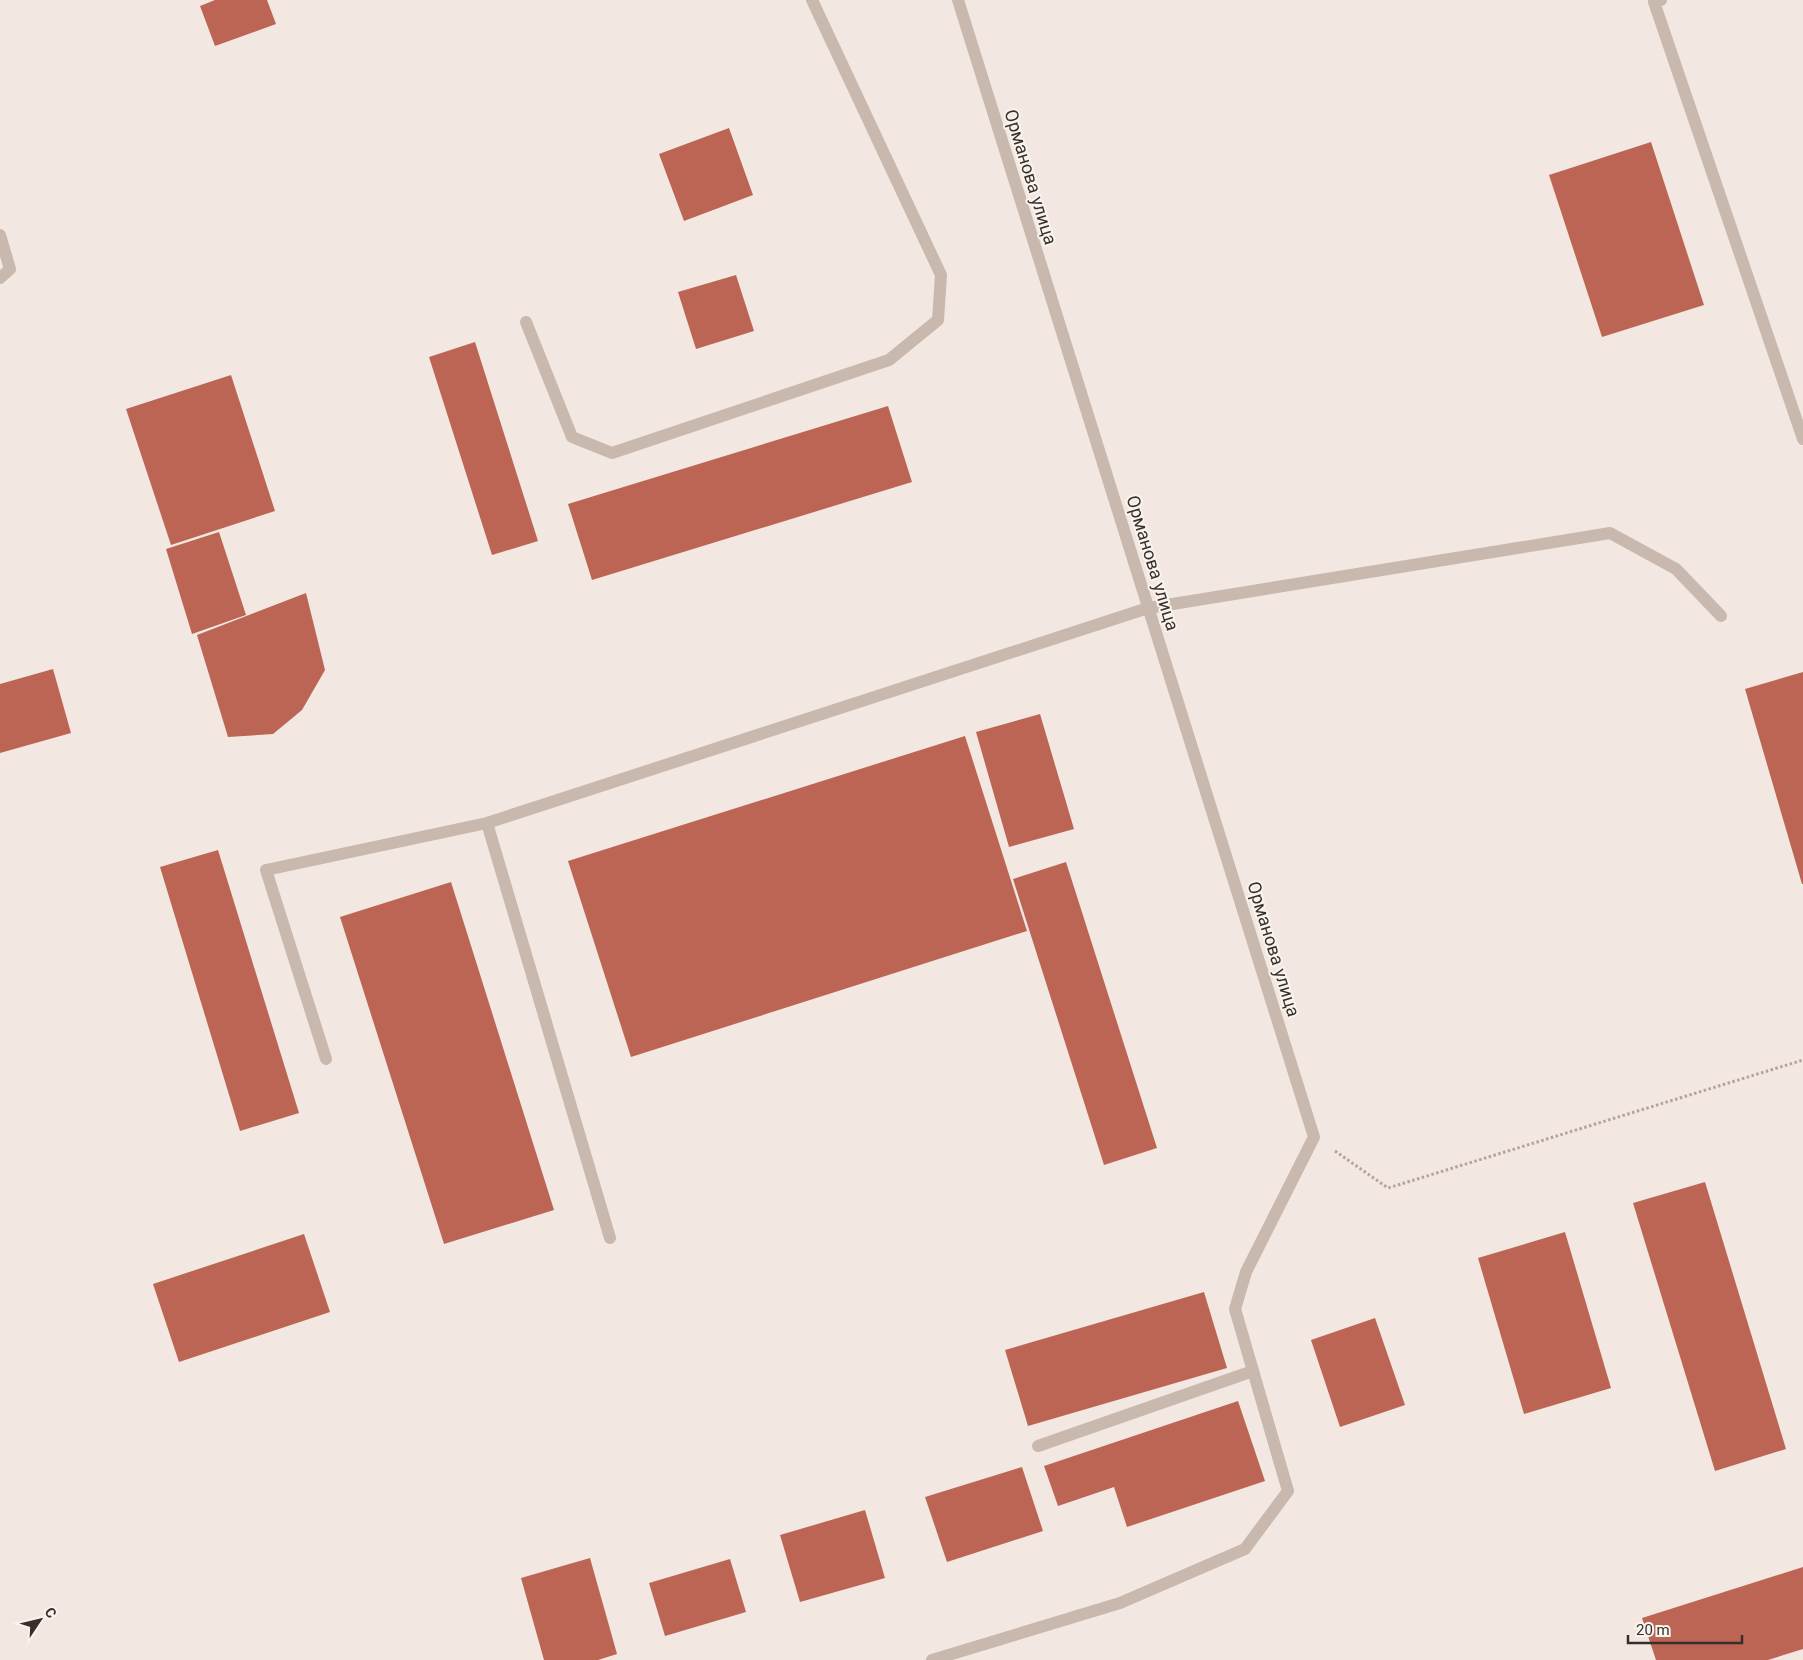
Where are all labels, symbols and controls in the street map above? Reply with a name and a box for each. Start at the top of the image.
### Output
street label: Орманова улица [1000,107,1062,247]
street label: Орманова улица [1122,493,1184,633]
street label: Орманова улица [1243,879,1305,1019]
north arrow [15,1595,65,1645]
text: С [41,1604,60,1621]
scale bar [1628,1612,1742,1644]
text: 20 m [1636,1621,1670,1639]

